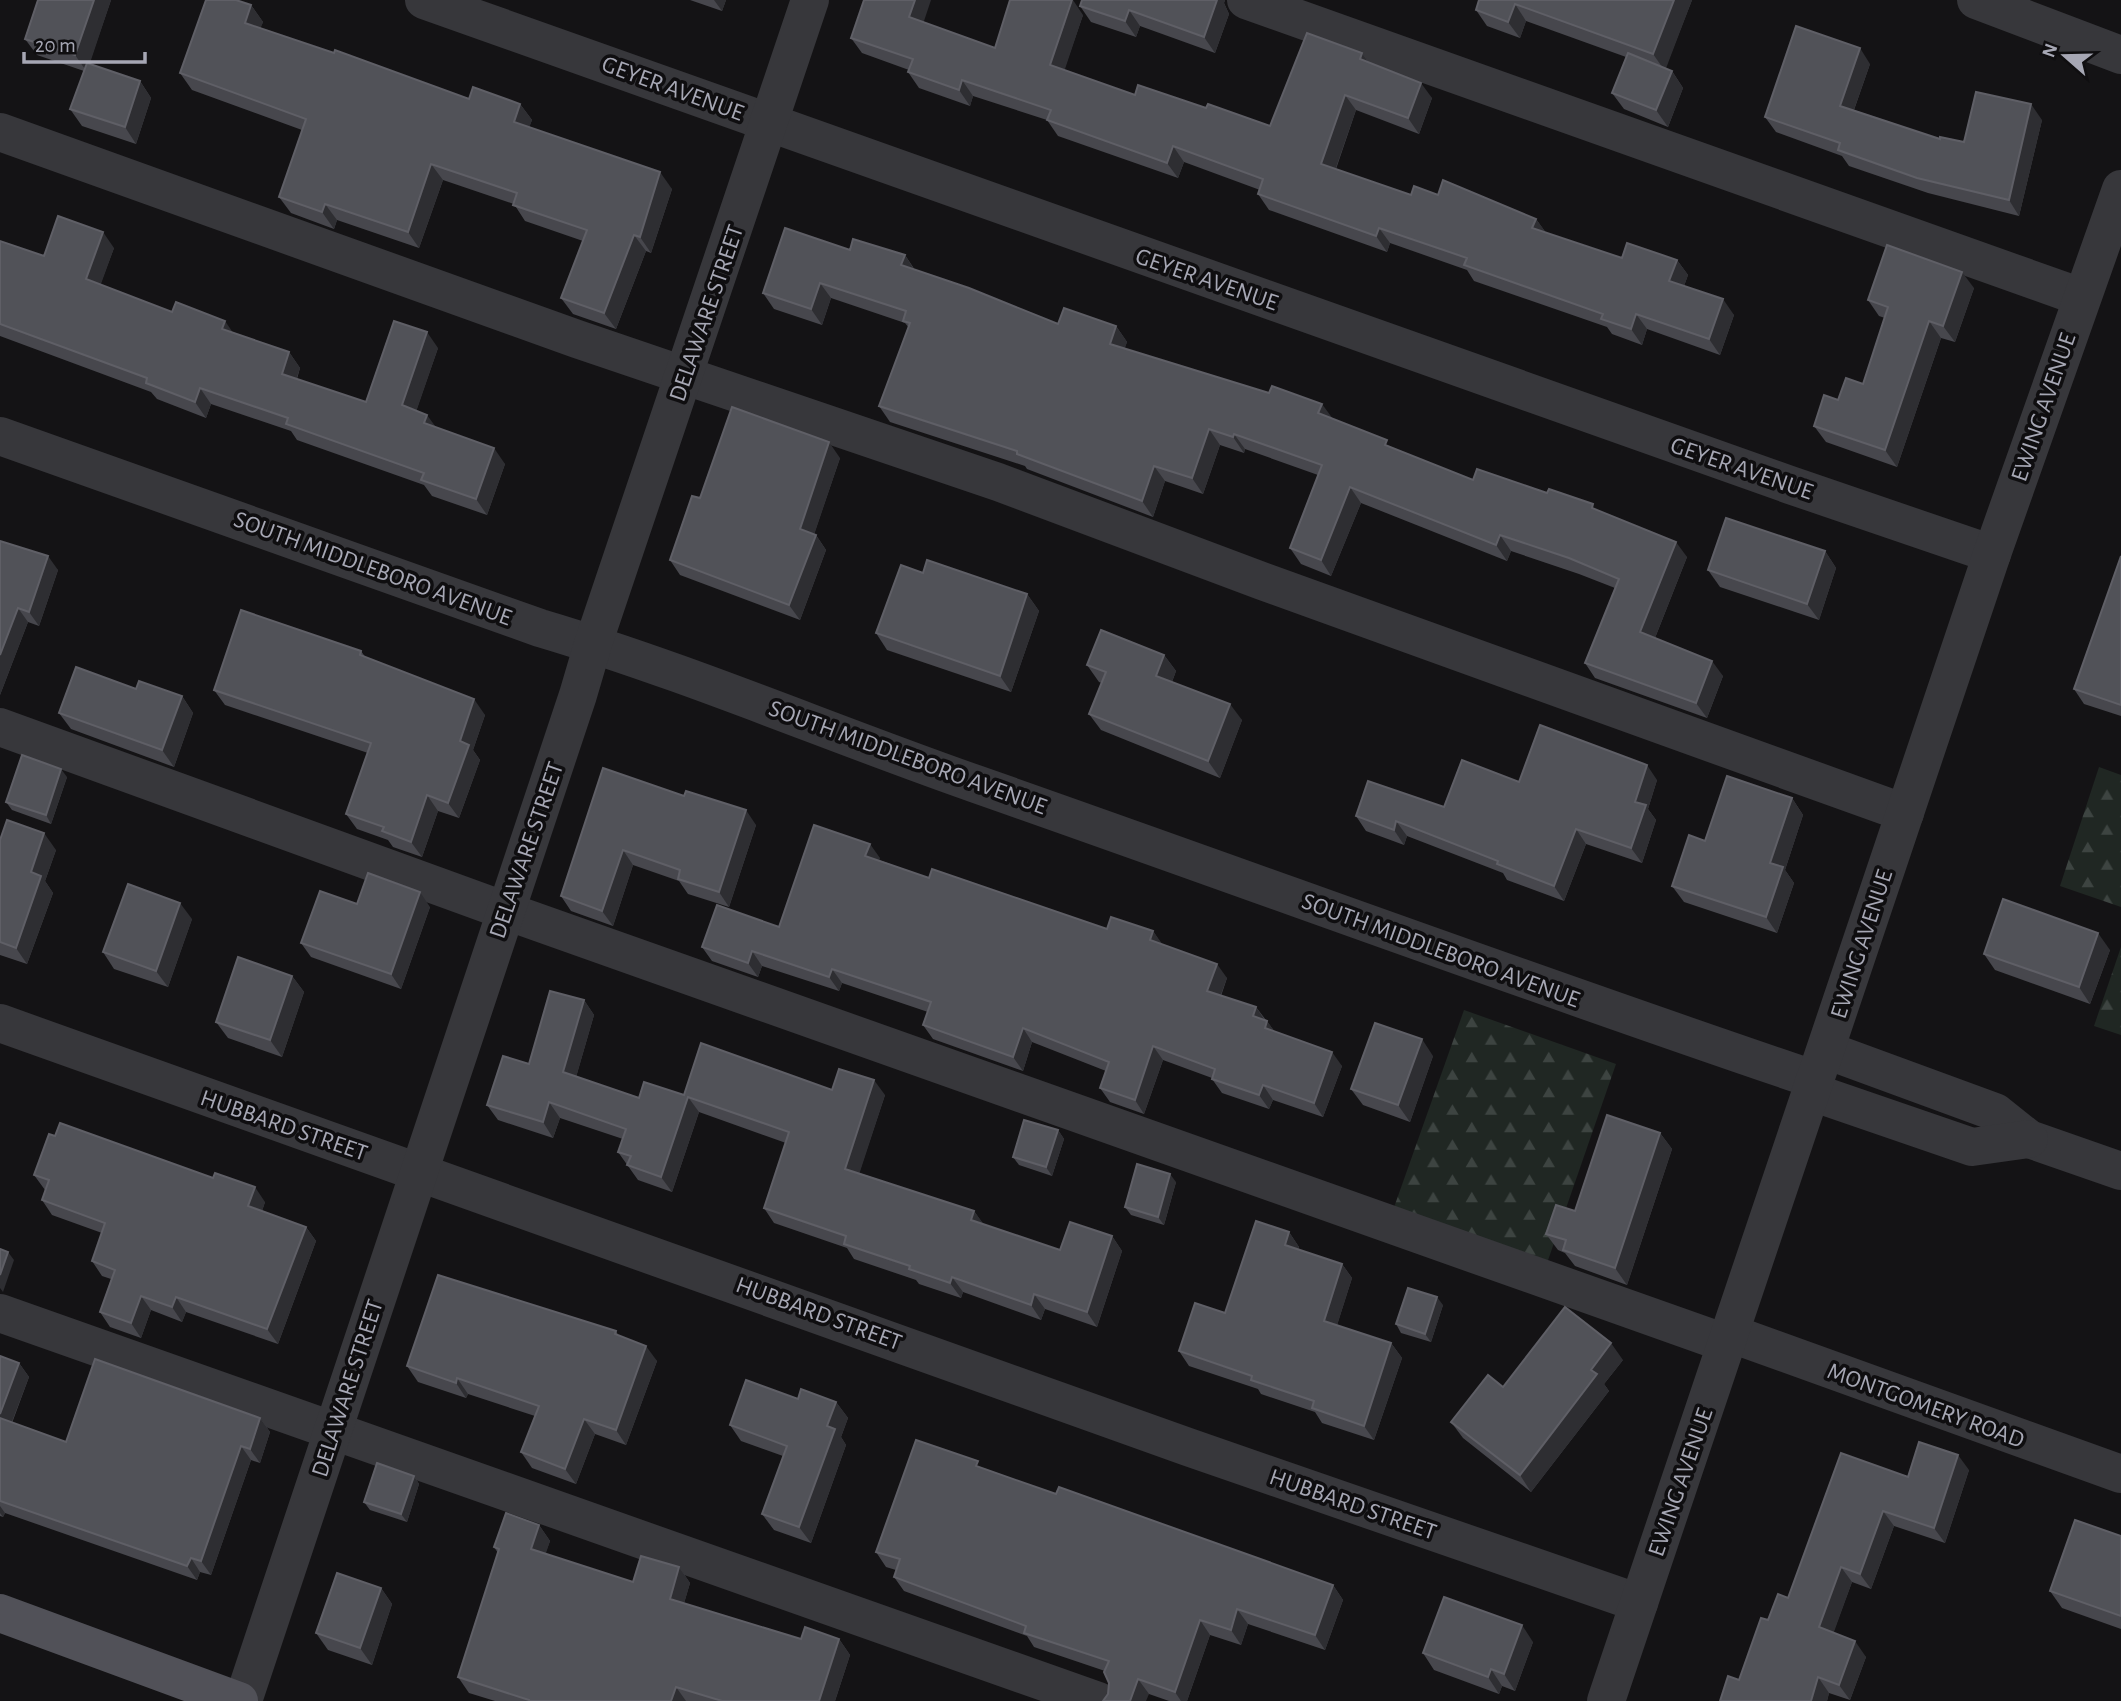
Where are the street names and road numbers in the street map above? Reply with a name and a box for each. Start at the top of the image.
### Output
street label: GEYER AVENUE [599,52,747,126]
street label: DELAWARE STREET [665,222,748,405]
street label: GEYER AVENUE [1132,244,1281,316]
street label: EWING AVENUE [2007,330,2081,485]
street label: GEYER AVENUE [1667,433,1816,505]
street label: SOUTH MIDDLEBORO AVENUE [231,507,515,631]
street label: SOUTH MIDDLEBORO AVENUE [766,696,1050,820]
street label: DELAWARE STREET [485,759,568,942]
street label: EWING AVENUE [1827,866,1897,1022]
street label: SOUTH MIDDLEBORO AVENUE [1299,889,1583,1013]
street label: HUBBARD STREET [197,1086,370,1166]
street label: HUBBARD STREET [732,1273,905,1355]
street label: DELAWARE STREET [308,1296,388,1480]
street label: MONTGOMERY ROAD [1824,1359,2027,1453]
street label: EWING AVENUE [1644,1405,1718,1560]
street label: HUBBARD STREET [1266,1465,1439,1545]

